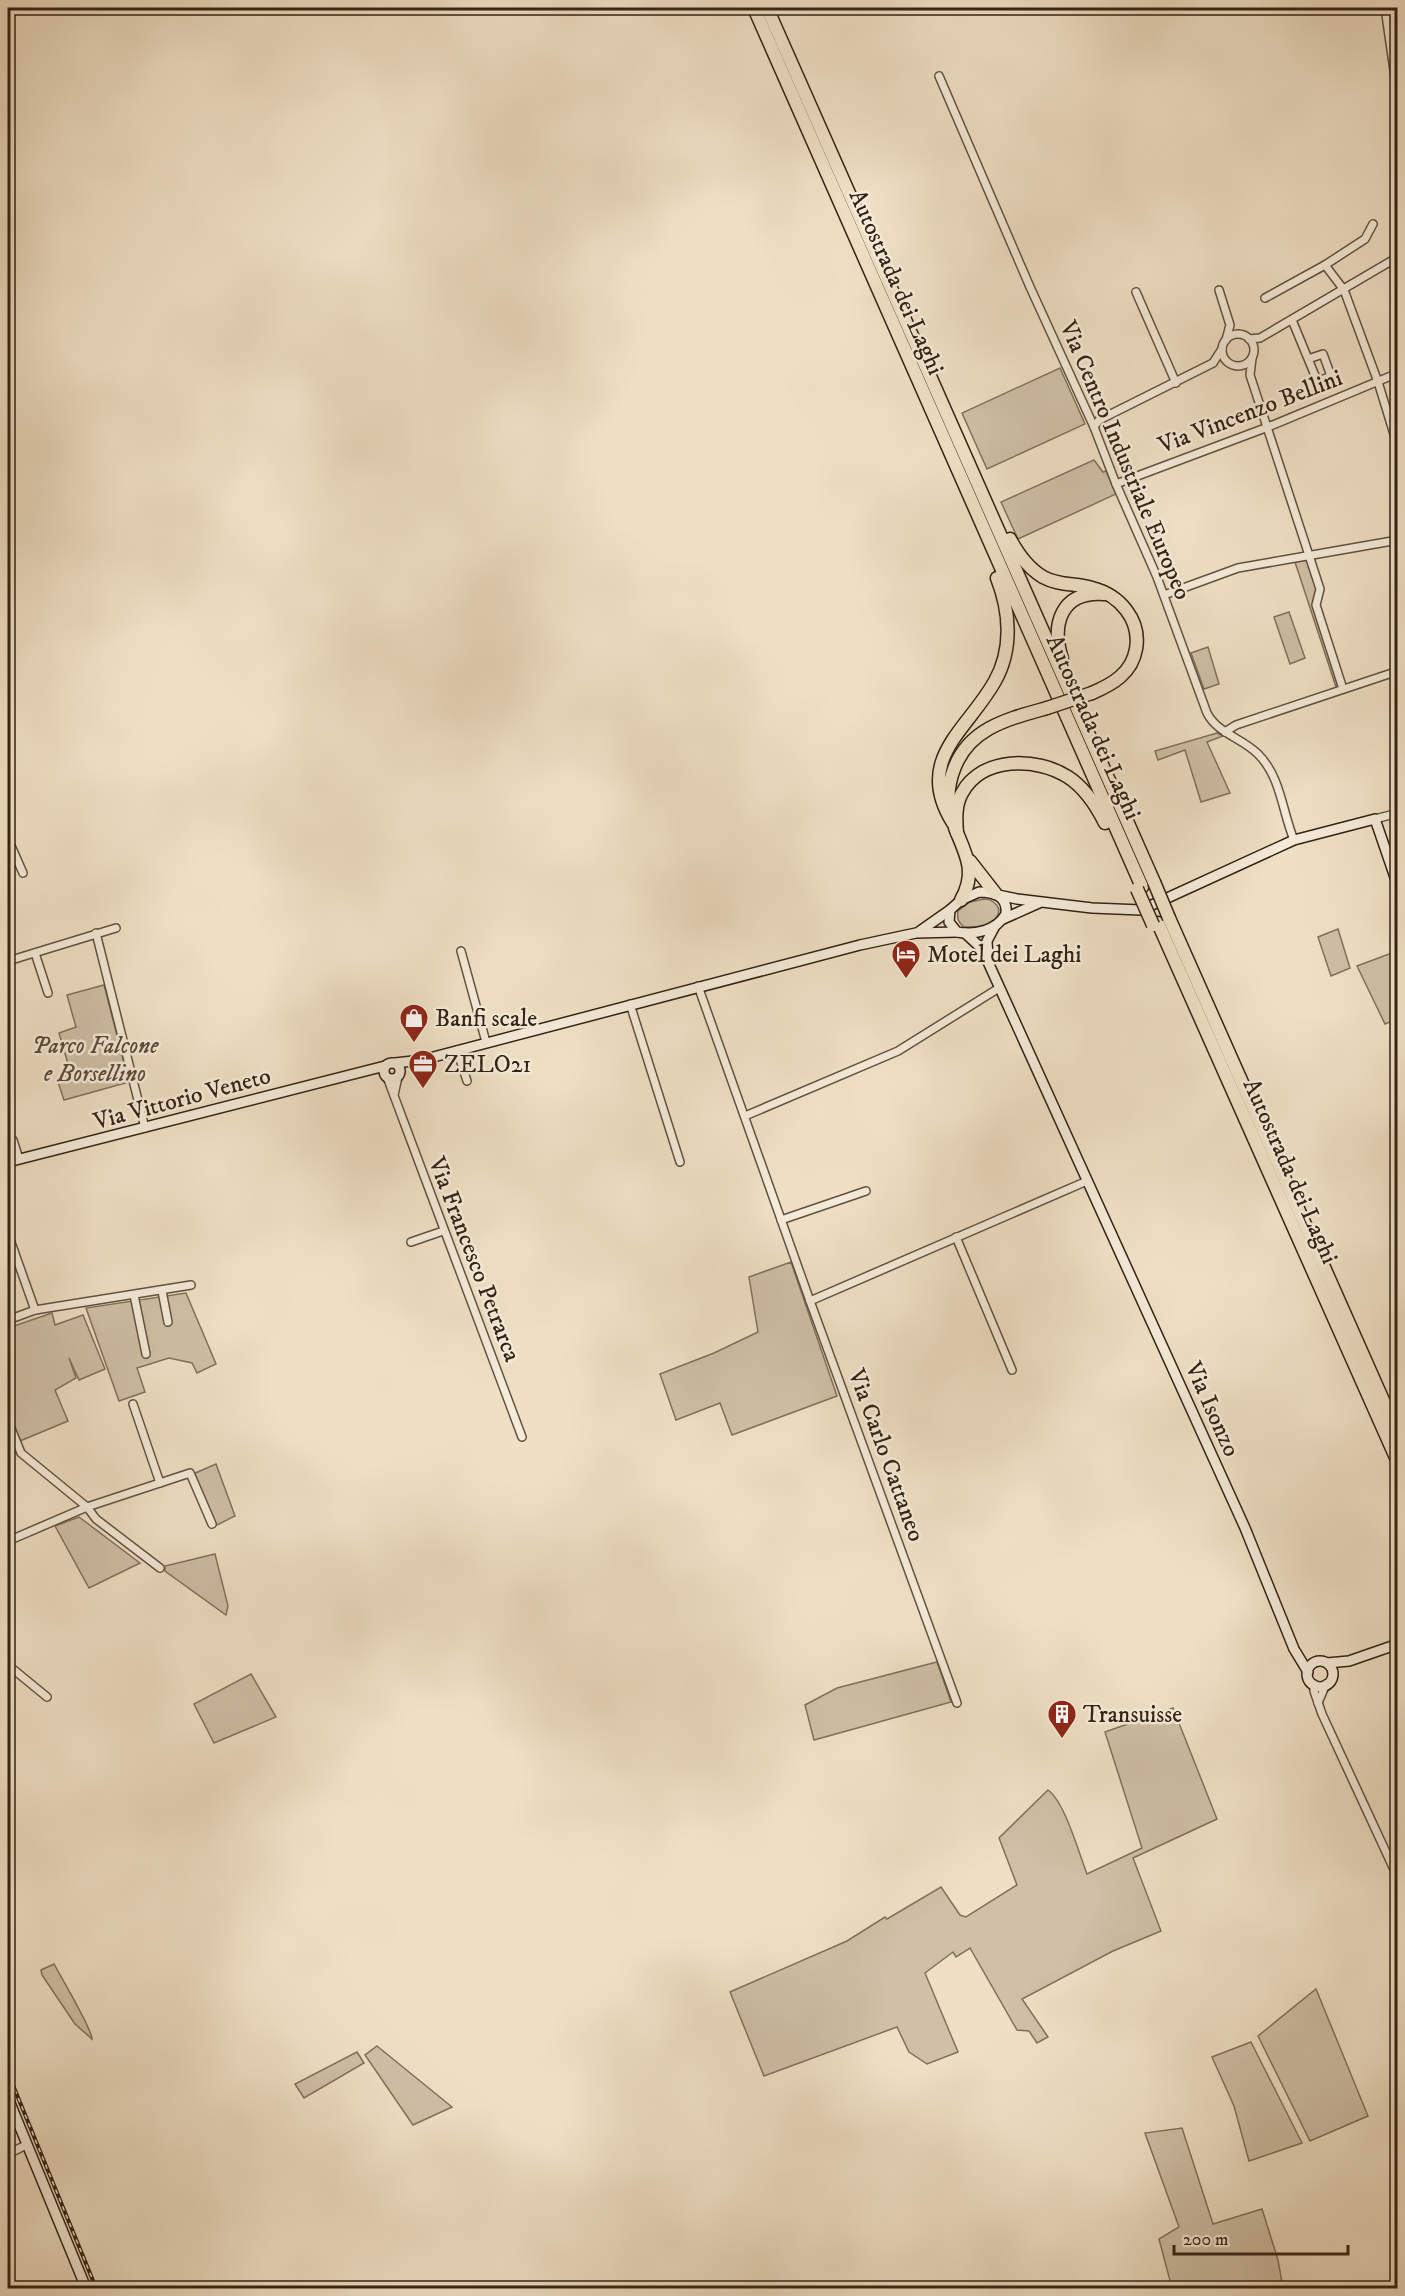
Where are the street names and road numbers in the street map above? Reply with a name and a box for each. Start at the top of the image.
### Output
street label: Autostrada dei Laghi [842,185,950,380]
street label: Via Centro Industriale Europeo [1052,315,1198,604]
street label: Via Vincenzo Bellini [1153,363,1347,461]
street label: Autostrada dei Laghi [1039,630,1147,825]
street label: Via Vittorio Veneto [89,1061,274,1137]
street label: Autostrada dei Laghi [1236,1074,1344,1269]
street label: Via Francesco Petrarca [421,1152,527,1367]
street label: Via Isonzo [1177,1356,1246,1462]
street label: Via Carlo Cattaneo [841,1364,931,1546]

